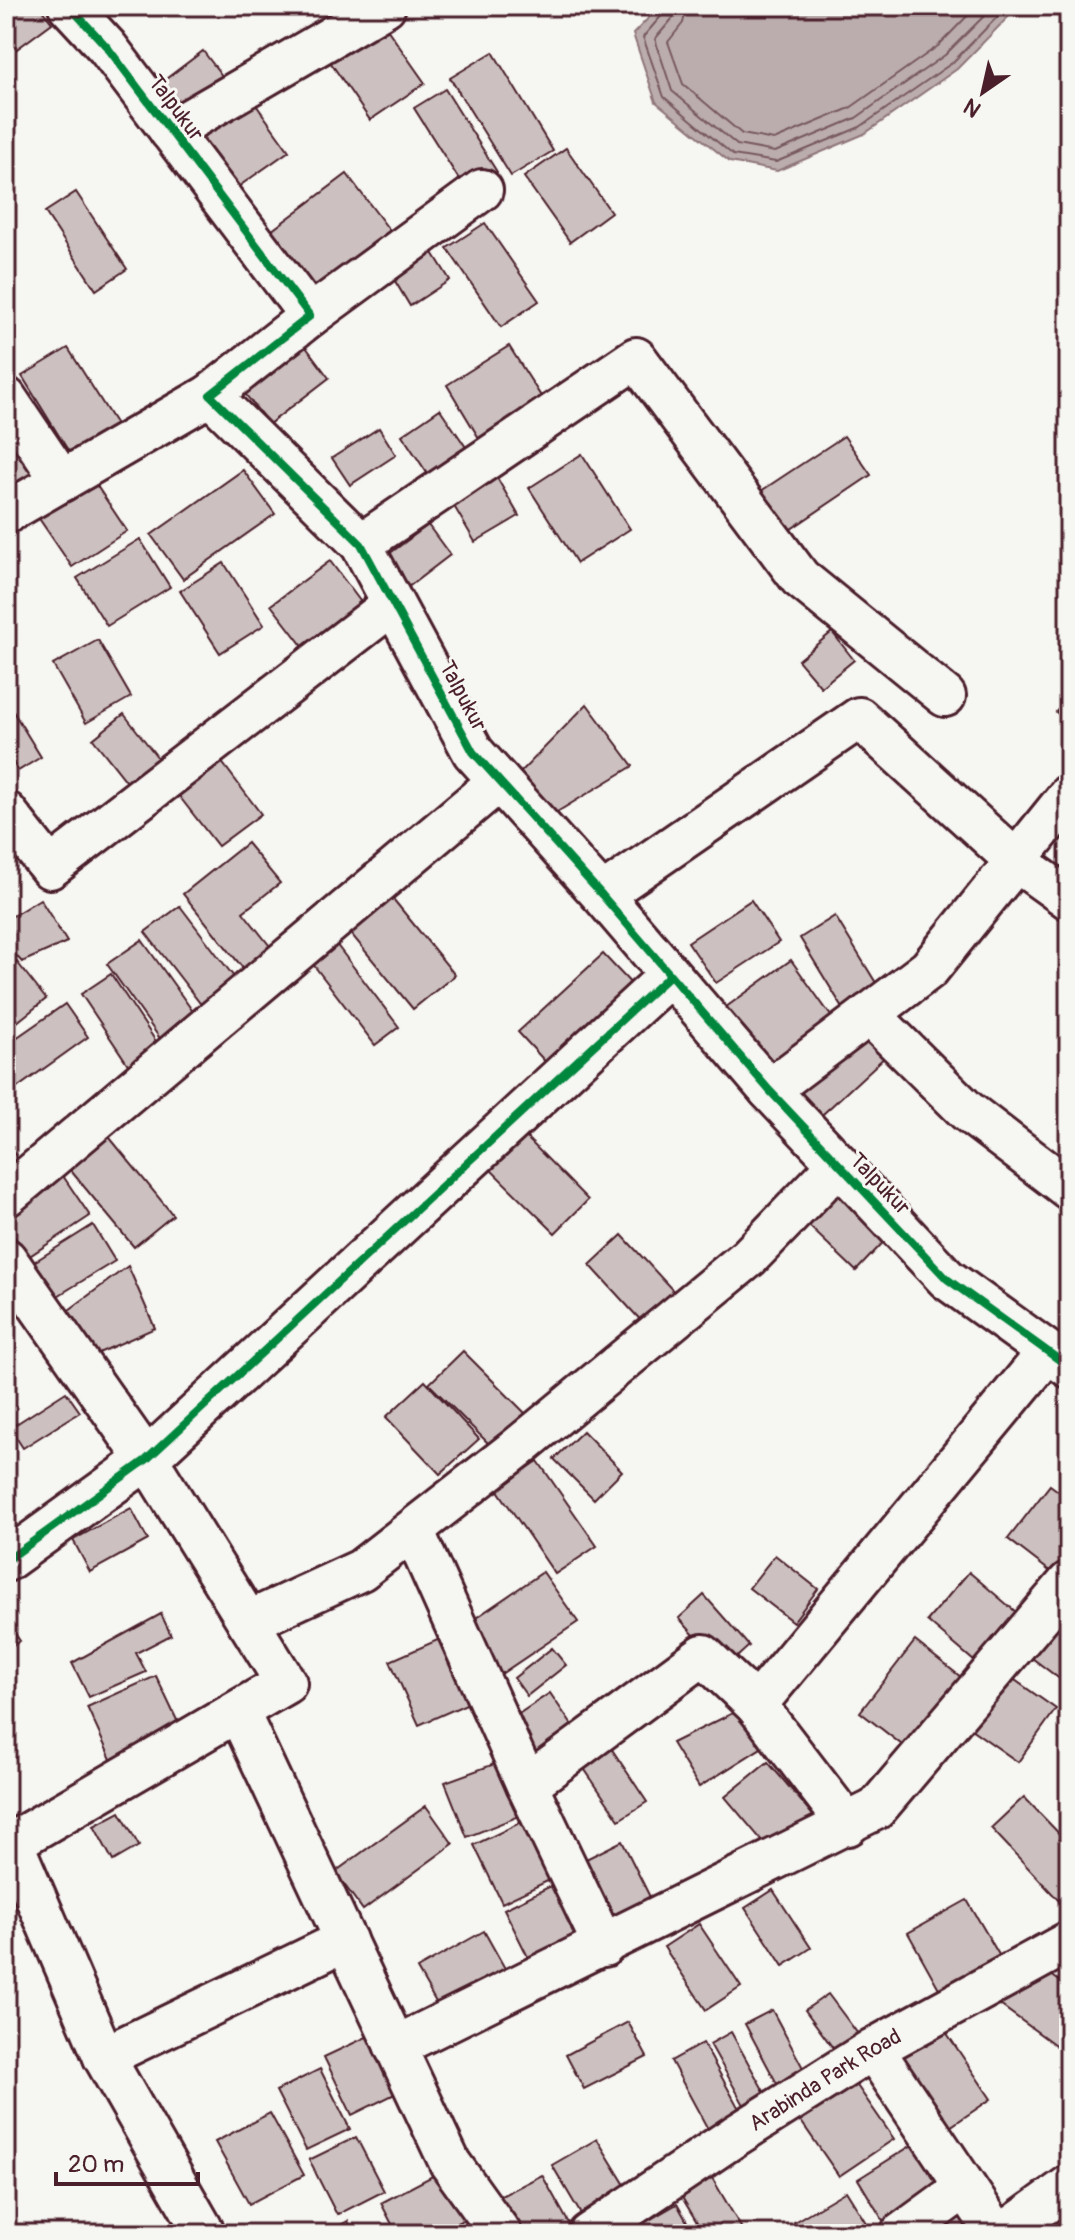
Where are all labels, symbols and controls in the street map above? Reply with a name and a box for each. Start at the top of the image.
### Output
north arrow [943,52,1023,132]
street label: Talpukur [142,69,210,147]
text: N [958,92,986,124]
street label: Talpukur [433,656,493,736]
street label: Talpukur [844,1147,917,1221]
street label: Arabinda Park Road [744,2022,906,2138]
scale bar [56,2136,198,2186]
text: 20 m [68,2150,124,2179]

